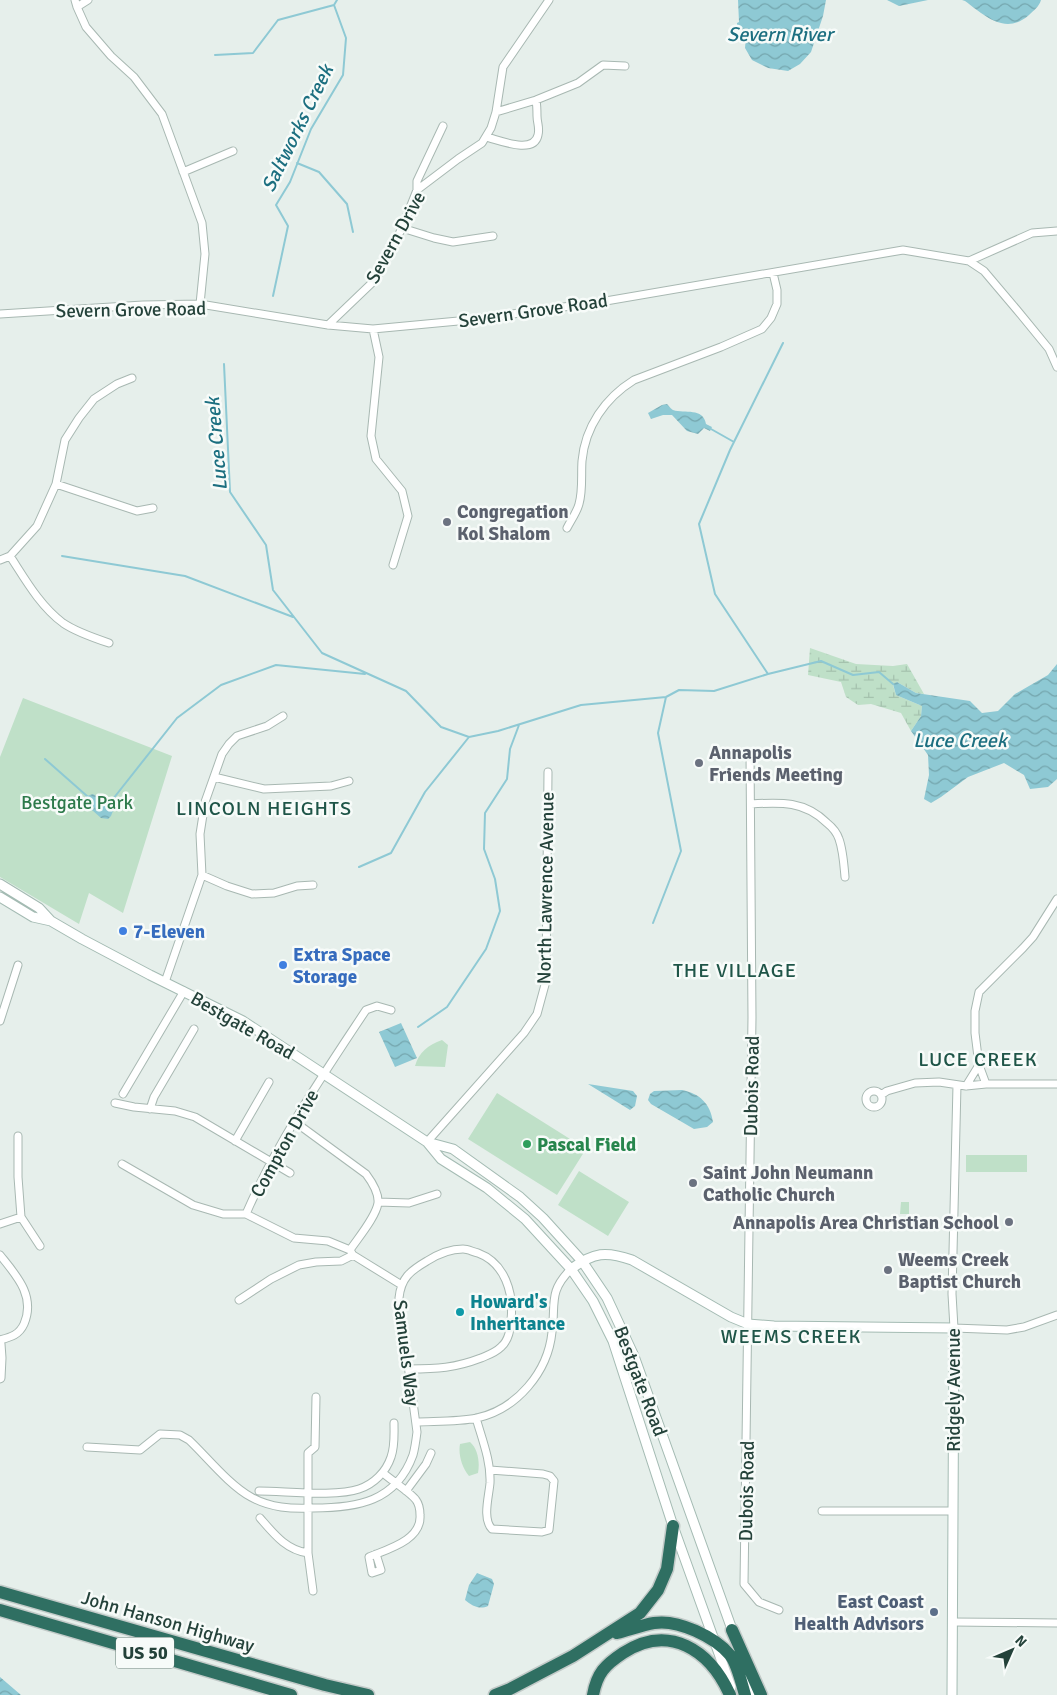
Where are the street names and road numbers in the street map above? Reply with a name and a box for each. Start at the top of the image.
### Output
street label: Severn Drive [361,187,431,288]
street label: Severn Grove Road [457,289,609,333]
street label: Severn Grove Road [56,297,207,323]
street label: North Lawrence Avenue [532,791,560,985]
street label: Bestgate Road [186,986,299,1065]
street label: Dubois Road [739,1035,765,1137]
street label: Compton Drive [245,1085,324,1202]
street label: Samuels Way [388,1299,424,1408]
street label: Bestgate Road [608,1323,672,1440]
street label: Ridgely Avenue [942,1328,966,1452]
street label: Dubois Road [734,1440,760,1542]
street label: John Hanson Highway [79,1586,257,1658]
road number: US 50 [116,1638,174,1669]

